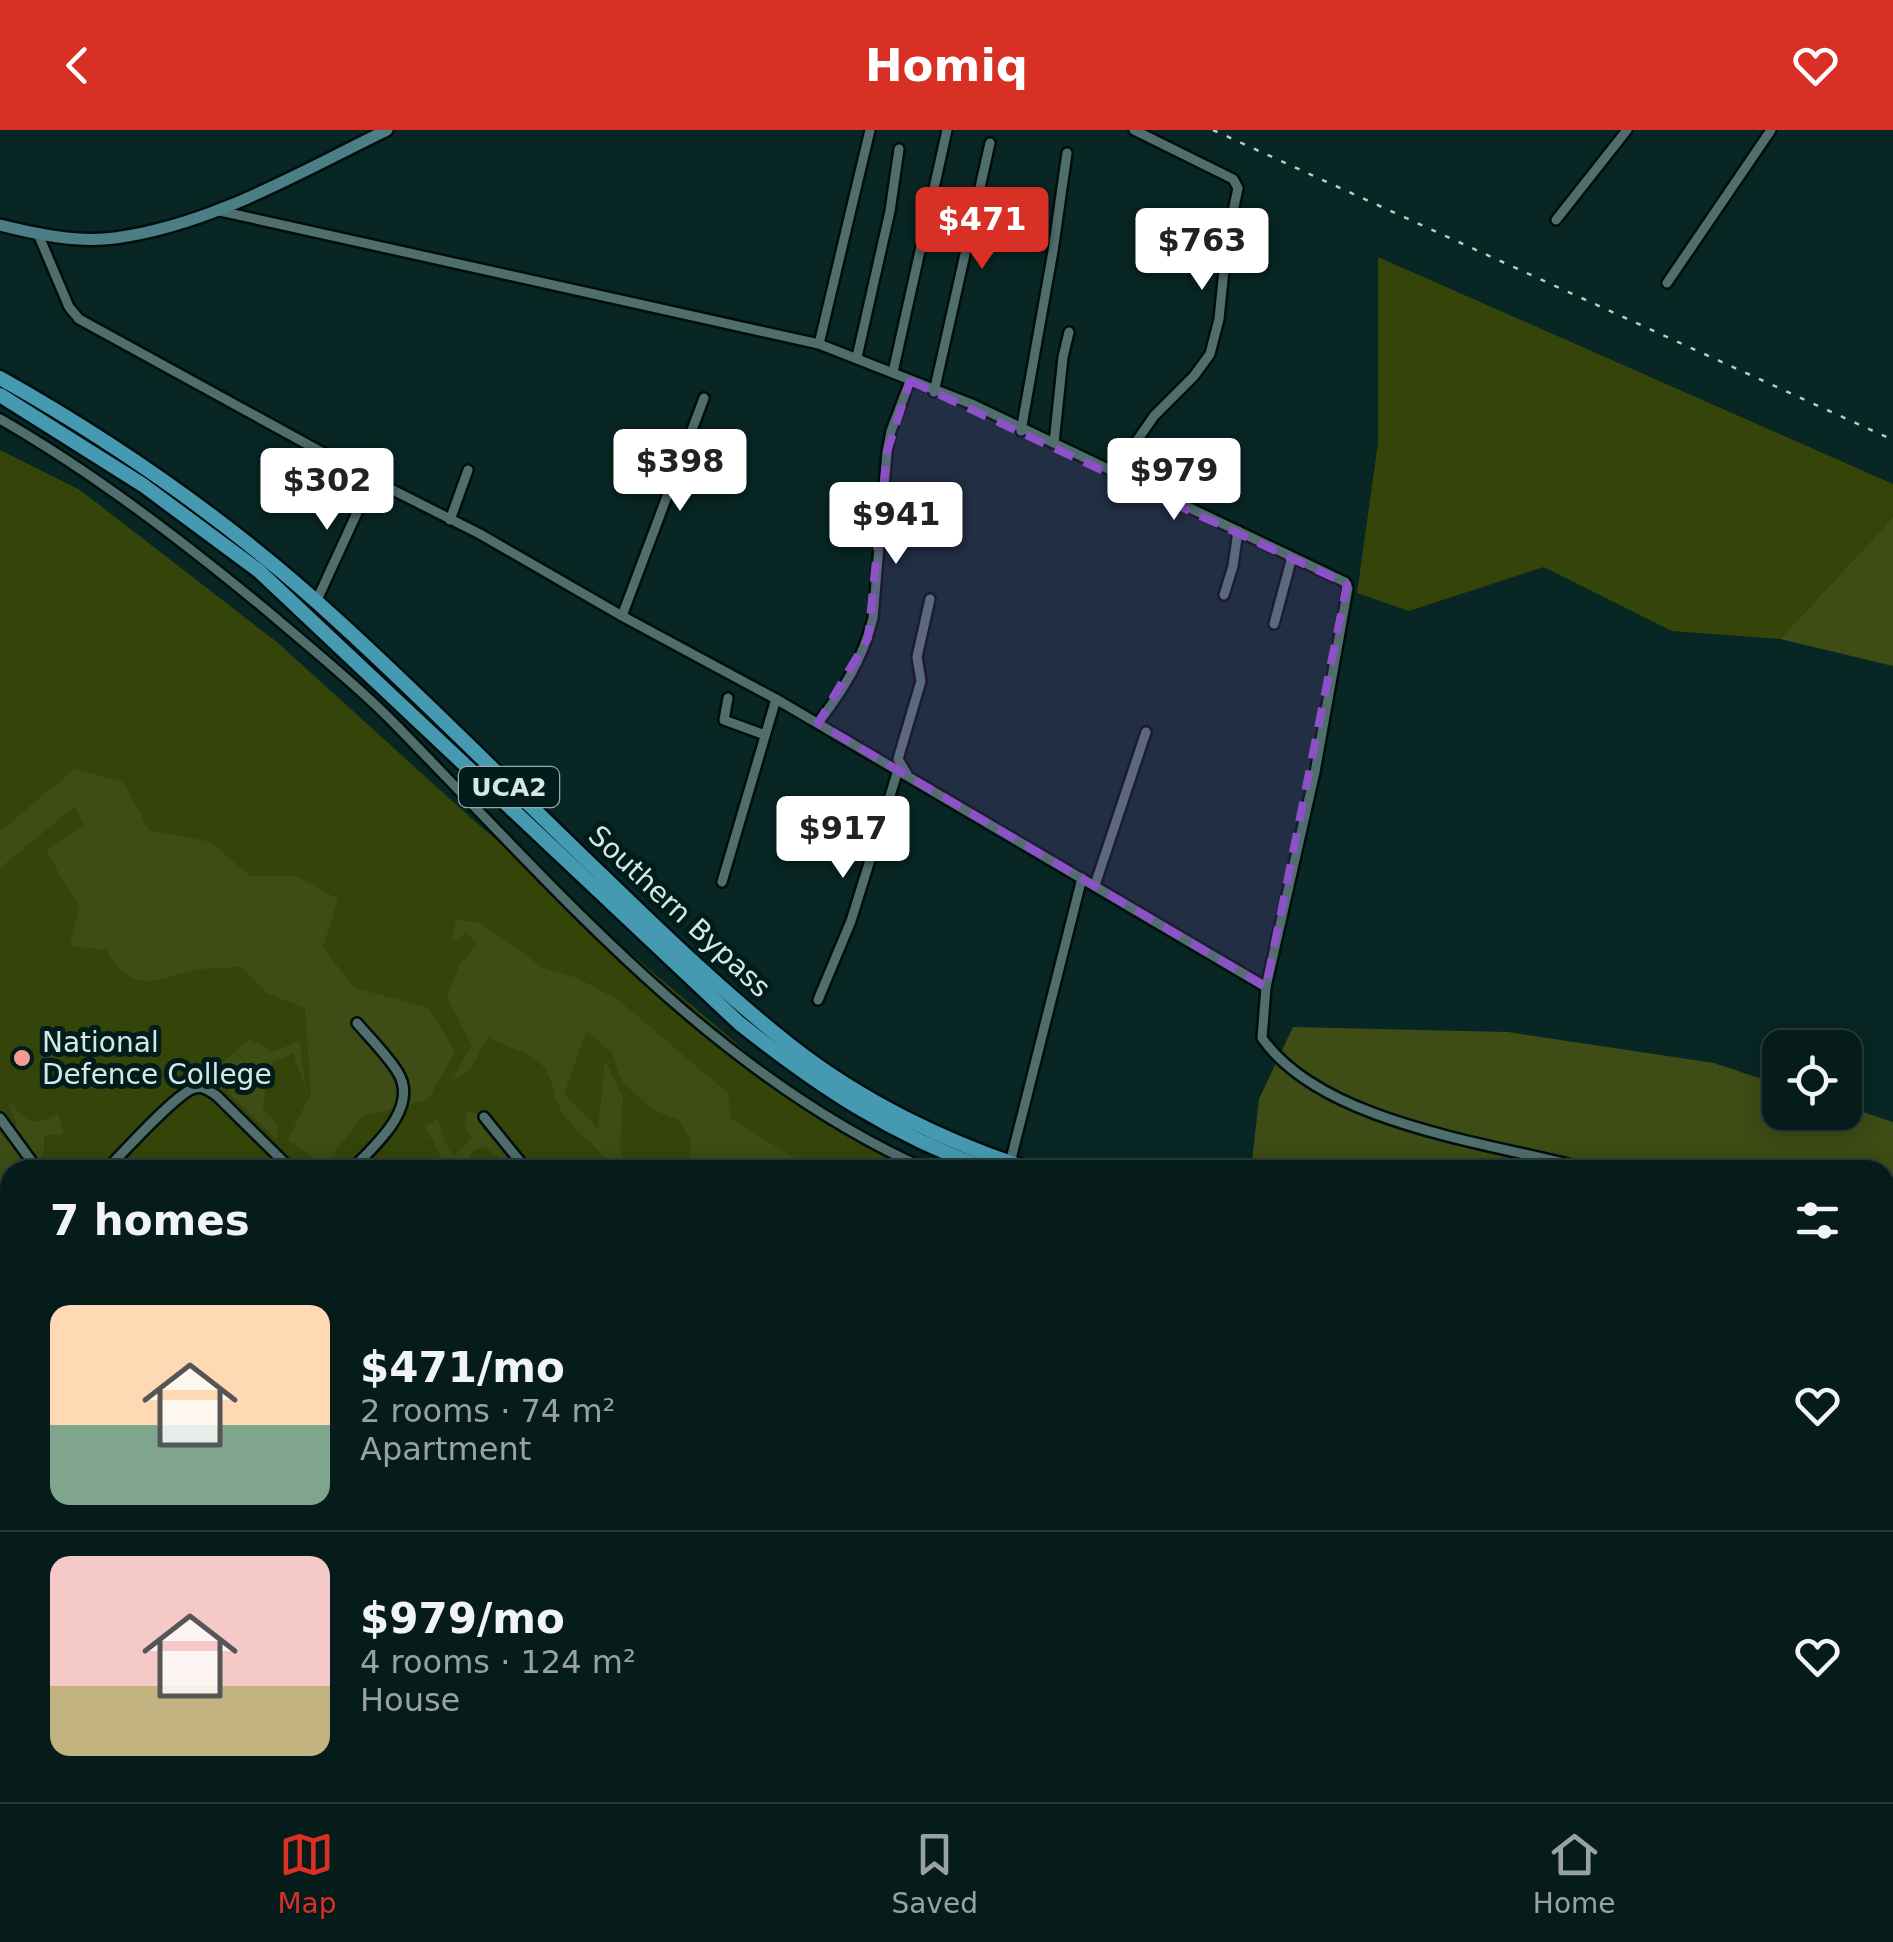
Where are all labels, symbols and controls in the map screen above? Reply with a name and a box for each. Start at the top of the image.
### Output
icon: back [50,38,105,93]
icon: heart [1788,38,1843,93]
text: Homiq [865,39,1028,92]
pin: $471 [923,187,1041,272]
text: $471 [937,200,1027,238]
pin: $763 [1143,208,1261,293]
text: $763 [1157,221,1247,259]
pin: $398 [621,429,739,514]
pin: $979 [1115,438,1233,523]
text: $398 [635,442,725,480]
pin: $302 [268,448,386,533]
text: $979 [1129,451,1219,489]
text: $302 [282,461,372,499]
pin: $941 [837,482,955,567]
text: $941 [851,495,941,533]
road number: UCA2 [459,767,559,807]
pin: $917 [784,796,902,881]
text: $917 [798,809,888,847]
street label: Southern Bypass [582,819,777,1004]
place label: National Defence College [42,1026,272,1091]
map controls [1762,1030,1862,1130]
button: locate [1762,1030,1862,1130]
marker: National Defence College [11,1047,33,1069]
icon: filters [1790,1193,1845,1248]
text: 7 homes [50,1196,250,1245]
text: $471/mo [360,1343,565,1392]
icon: home [130,1345,250,1465]
icon: heart [1790,1378,1845,1433]
text: 2 rooms · 74 m² [360,1392,615,1430]
text: Apartment [360,1430,531,1468]
text: $979/mo [360,1594,565,1643]
icon: home [130,1596,250,1716]
icon: heart [1790,1629,1845,1684]
text: 4 rooms · 124 m² [360,1643,636,1681]
text: House [360,1681,460,1719]
tab: Map [277,1827,337,1920]
tab: Saved [891,1827,978,1920]
tab: Home [1533,1827,1616,1920]

